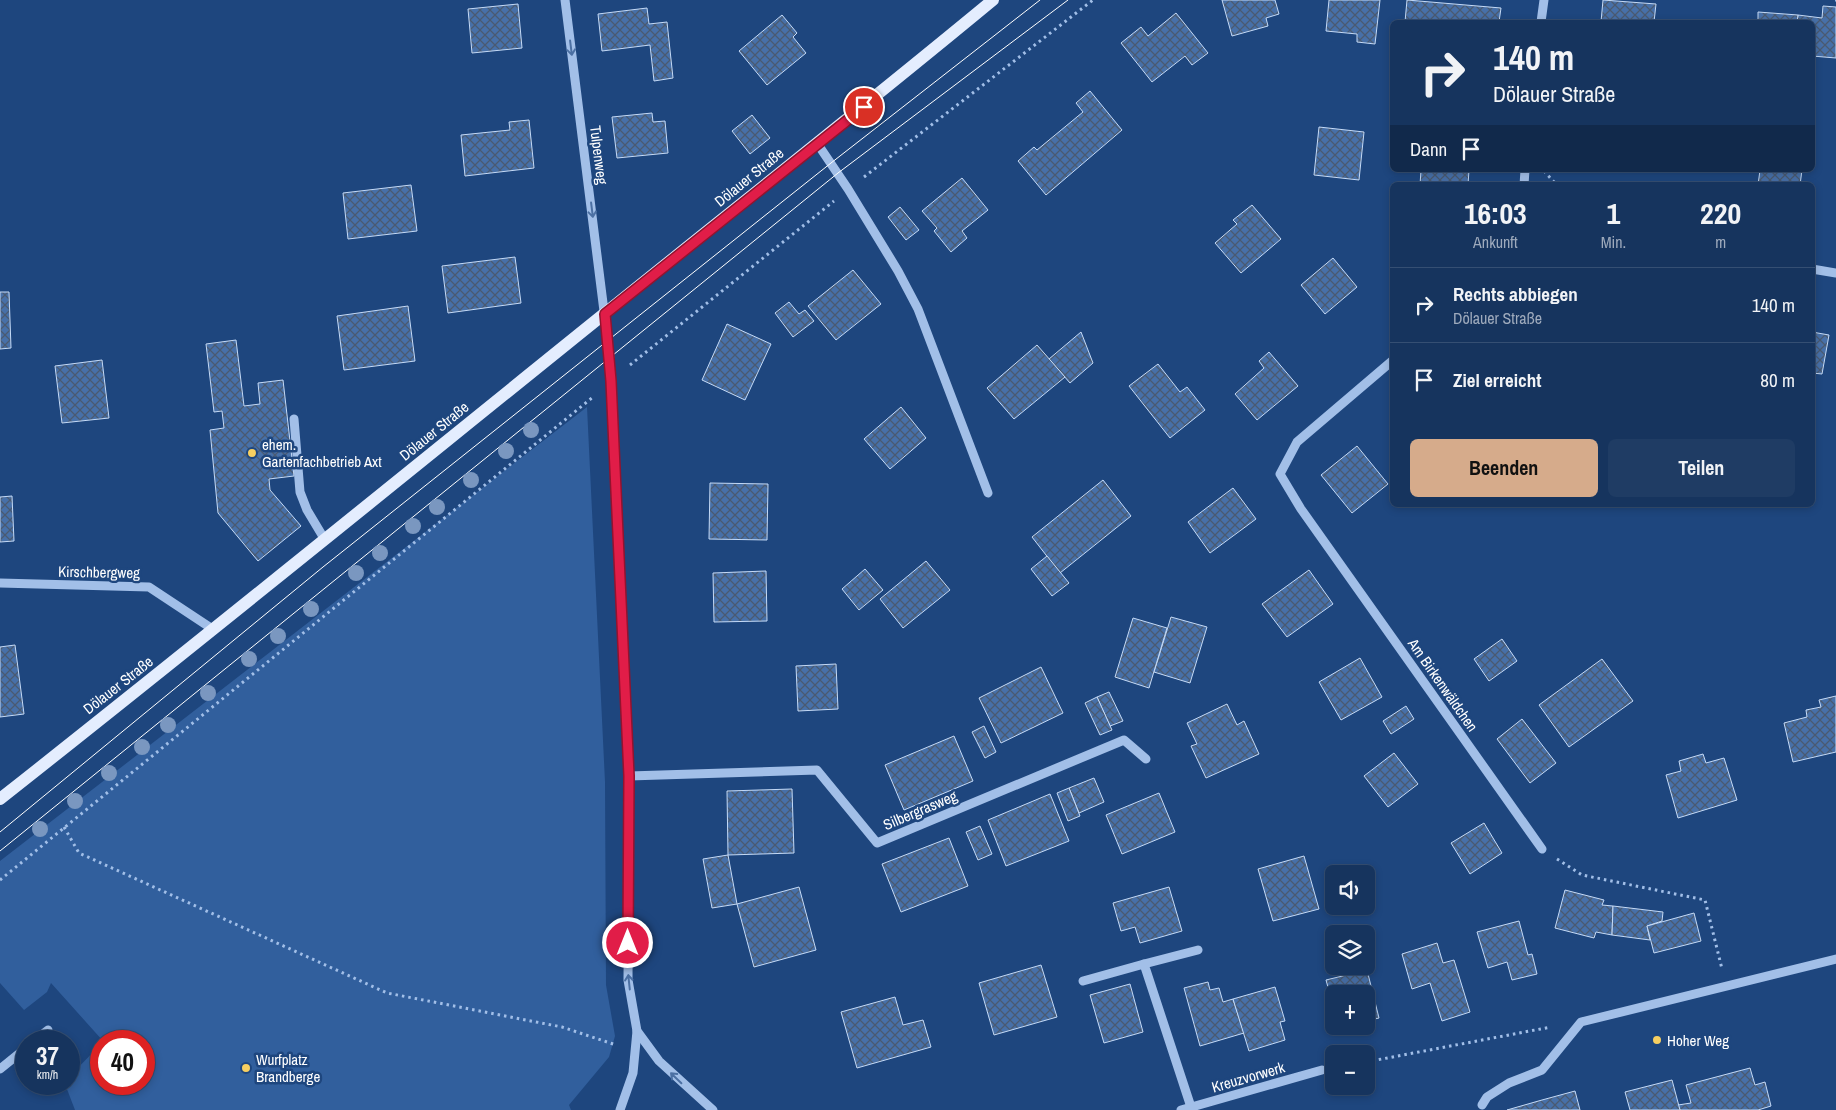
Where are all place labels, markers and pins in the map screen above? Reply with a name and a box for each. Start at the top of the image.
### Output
pin [843,86,885,128]
place label: ehem. Gartenfachbetrieb Axt [262,434,382,472]
marker: ehem. Gartenfachbetrieb Axt [246,447,258,459]
place label: Hoher Weg [1667,1030,1729,1051]
marker: Hoher Weg [1651,1034,1663,1046]
place label: Wurfplatz Brandberge [256,1049,320,1087]
marker: Wurfplatz Brandberge [240,1062,252,1074]

